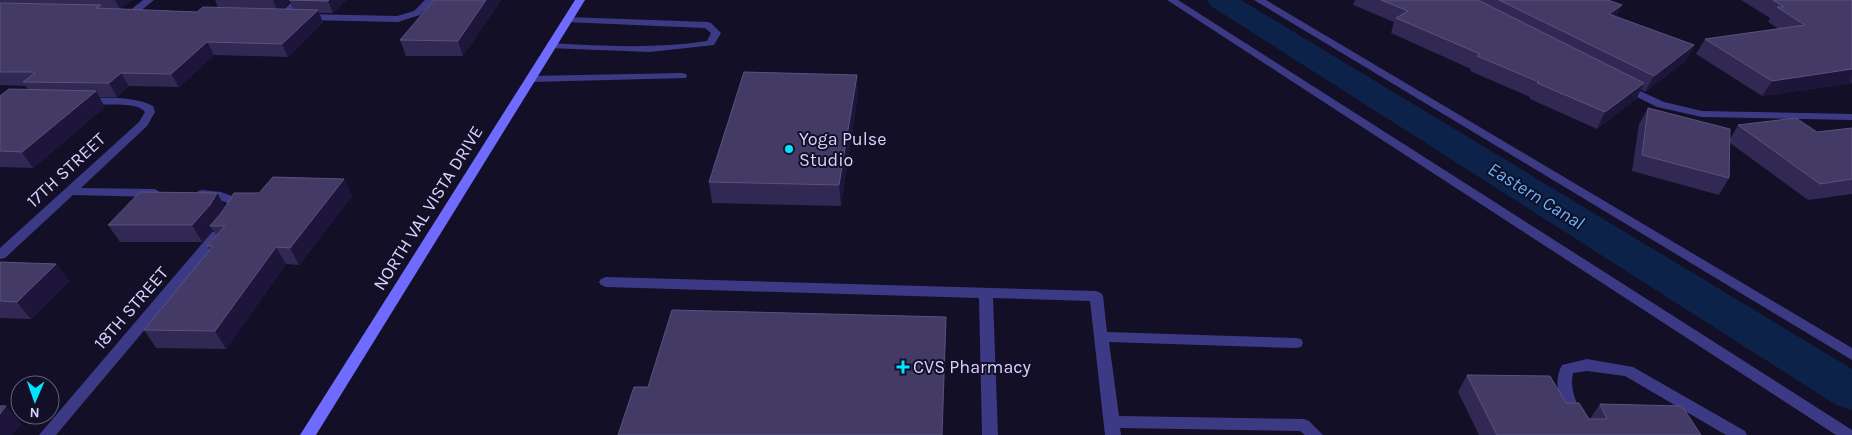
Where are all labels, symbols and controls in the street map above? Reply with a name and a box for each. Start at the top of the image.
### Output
street label: NORTH VAL VISTA DRIVE [368,122,488,294]
street label: 17TH STREET [22,128,110,212]
place label: Yoga Pulse Studio [799,128,887,171]
marker: Yoga Pulse Studio [783,143,795,155]
water label: Eastern Canal [1484,158,1588,234]
street label: 18TH STREET [89,262,173,354]
place label: CVS Pharmacy [913,356,1032,378]
marker: CVS Pharmacy [897,361,909,373]
north arrow [10,375,60,425]
text: N [29,404,40,421]

